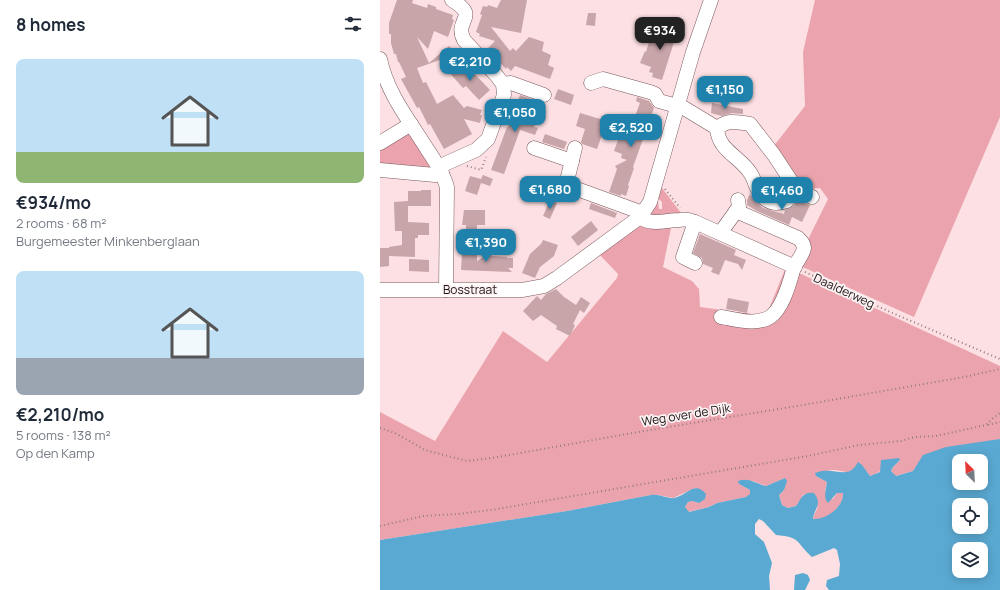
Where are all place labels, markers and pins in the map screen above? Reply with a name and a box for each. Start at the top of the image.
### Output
pin: €934 [636,17,684,51]
pin: €2,210 [437,48,503,82]
pin: €1,150 [692,76,758,110]
pin: €1,050 [482,99,548,133]
pin: €2,520 [598,114,664,148]
pin: €1,680 [517,176,583,210]
pin: €1,460 [749,177,815,211]
pin: €1,390 [453,229,519,263]

